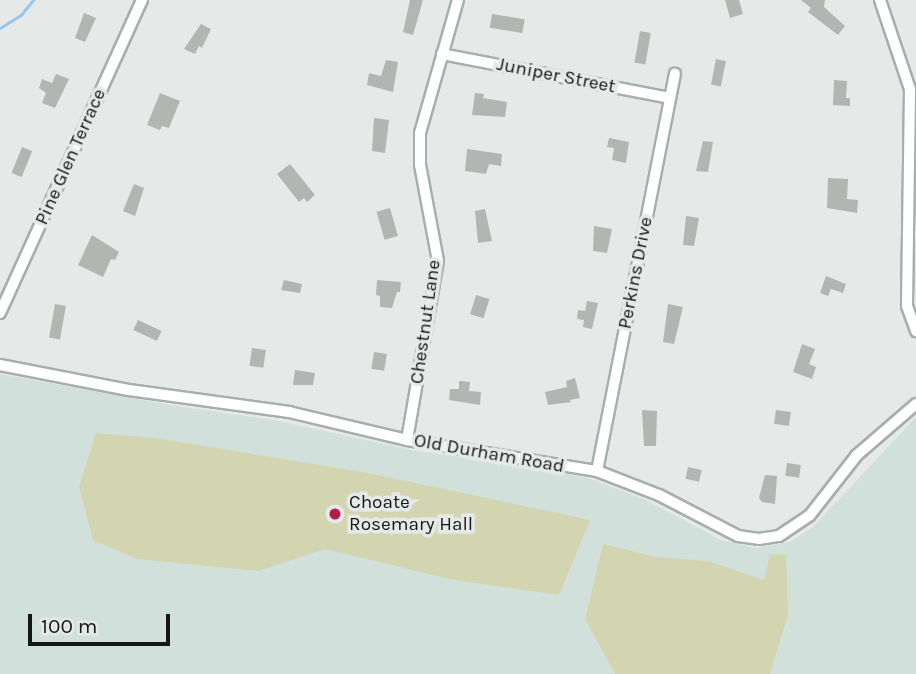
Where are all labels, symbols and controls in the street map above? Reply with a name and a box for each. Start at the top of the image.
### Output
street label: Juniper Street [495,53,617,99]
street label: Pine Glen Terrace [31,85,111,229]
street label: Perkins Drive [614,215,658,331]
street label: Chestnut Lane [406,258,446,386]
street label: Old Durham Road [412,430,566,478]
place label: Choate Rosemary Hall [349,492,473,536]
marker: Choate Rosemary Hall [327,506,343,522]
scale bar [32,600,173,644]
text: 100 m [41,614,98,638]

